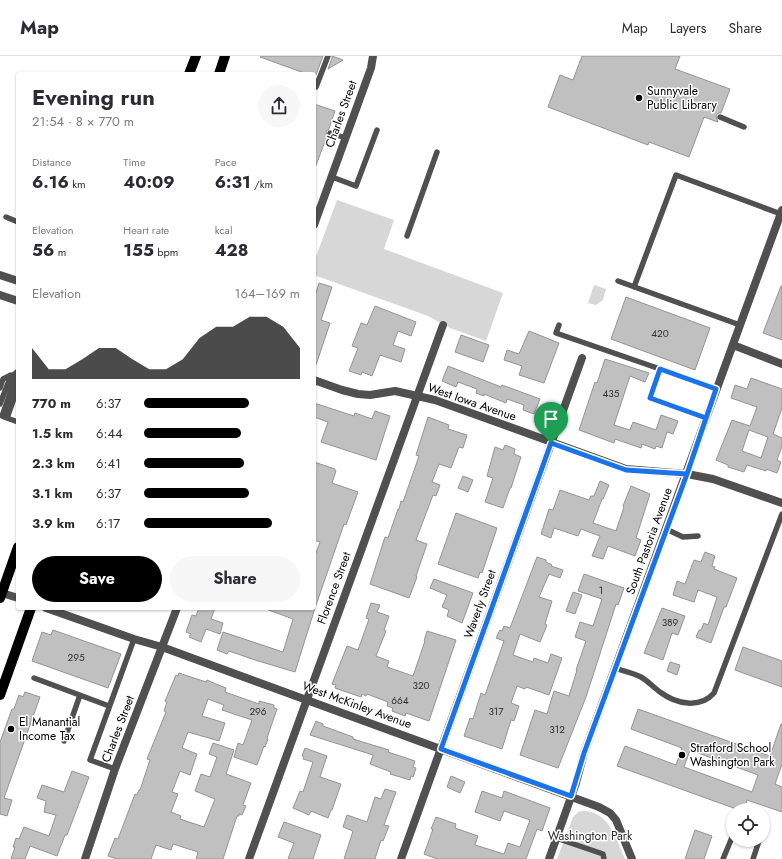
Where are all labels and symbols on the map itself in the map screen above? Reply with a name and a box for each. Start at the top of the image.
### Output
street label: Charles Street [320,78,362,150]
place label: Sunnyvale Public Library [647,82,717,114]
marker: Sunnyvale Public Library [634,93,644,103]
house number: 420 [651,326,669,341]
street label: West Iowa Avenue [425,378,519,426]
house number: 435 [603,386,620,401]
pin [534,402,568,443]
street label: South Pastoria Avenue [621,485,677,597]
street label: Florence Street [313,549,355,627]
street label: Waverly Street [459,567,501,641]
house number: 1 [599,583,603,598]
house number: 389 [662,615,679,630]
house number: 295 [67,650,85,665]
street label: West McKinley Avenue [300,677,414,733]
house number: 320 [412,678,430,693]
street label: Charles Street [97,693,139,765]
house number: 664 [391,693,409,708]
house number: 296 [249,704,267,719]
house number: 317 [488,704,504,719]
place label: El Manantial Income Tax [19,713,80,745]
house number: 312 [549,722,565,737]
marker: El Manantial Income Tax [6,724,16,734]
place label: Stratford School Washington Park [690,739,775,771]
marker: Stratford School Washington Park [677,750,687,760]
park label: Washington Park [548,827,633,845]

